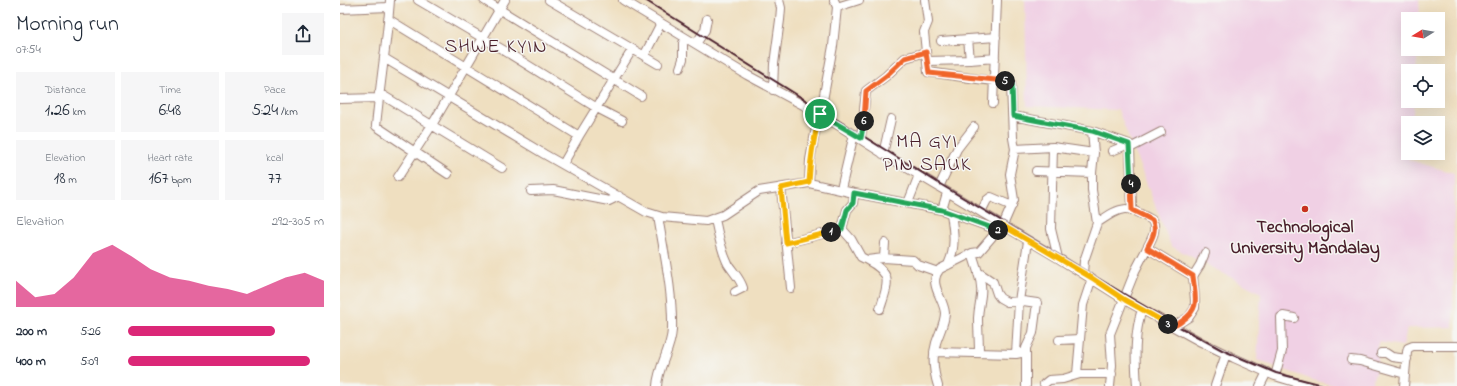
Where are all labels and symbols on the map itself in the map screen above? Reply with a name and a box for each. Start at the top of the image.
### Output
north arrow [1401,12,1445,56]
district label: SHWE KYIN [444,33,548,62]
pin: 5 [995,71,1015,91]
pin [803,97,837,131]
pin: 6 [854,111,874,131]
district label: MA GYI PIN SAUK [882,128,972,180]
pin: 4 [1121,174,1141,194]
marker: Technological University Mandalay [1300,204,1310,214]
place label: Technological University Mandalay [1230,215,1380,263]
pin: 2 [988,220,1008,240]
pin: 1 [821,222,841,242]
pin: 3 [1158,314,1178,334]

